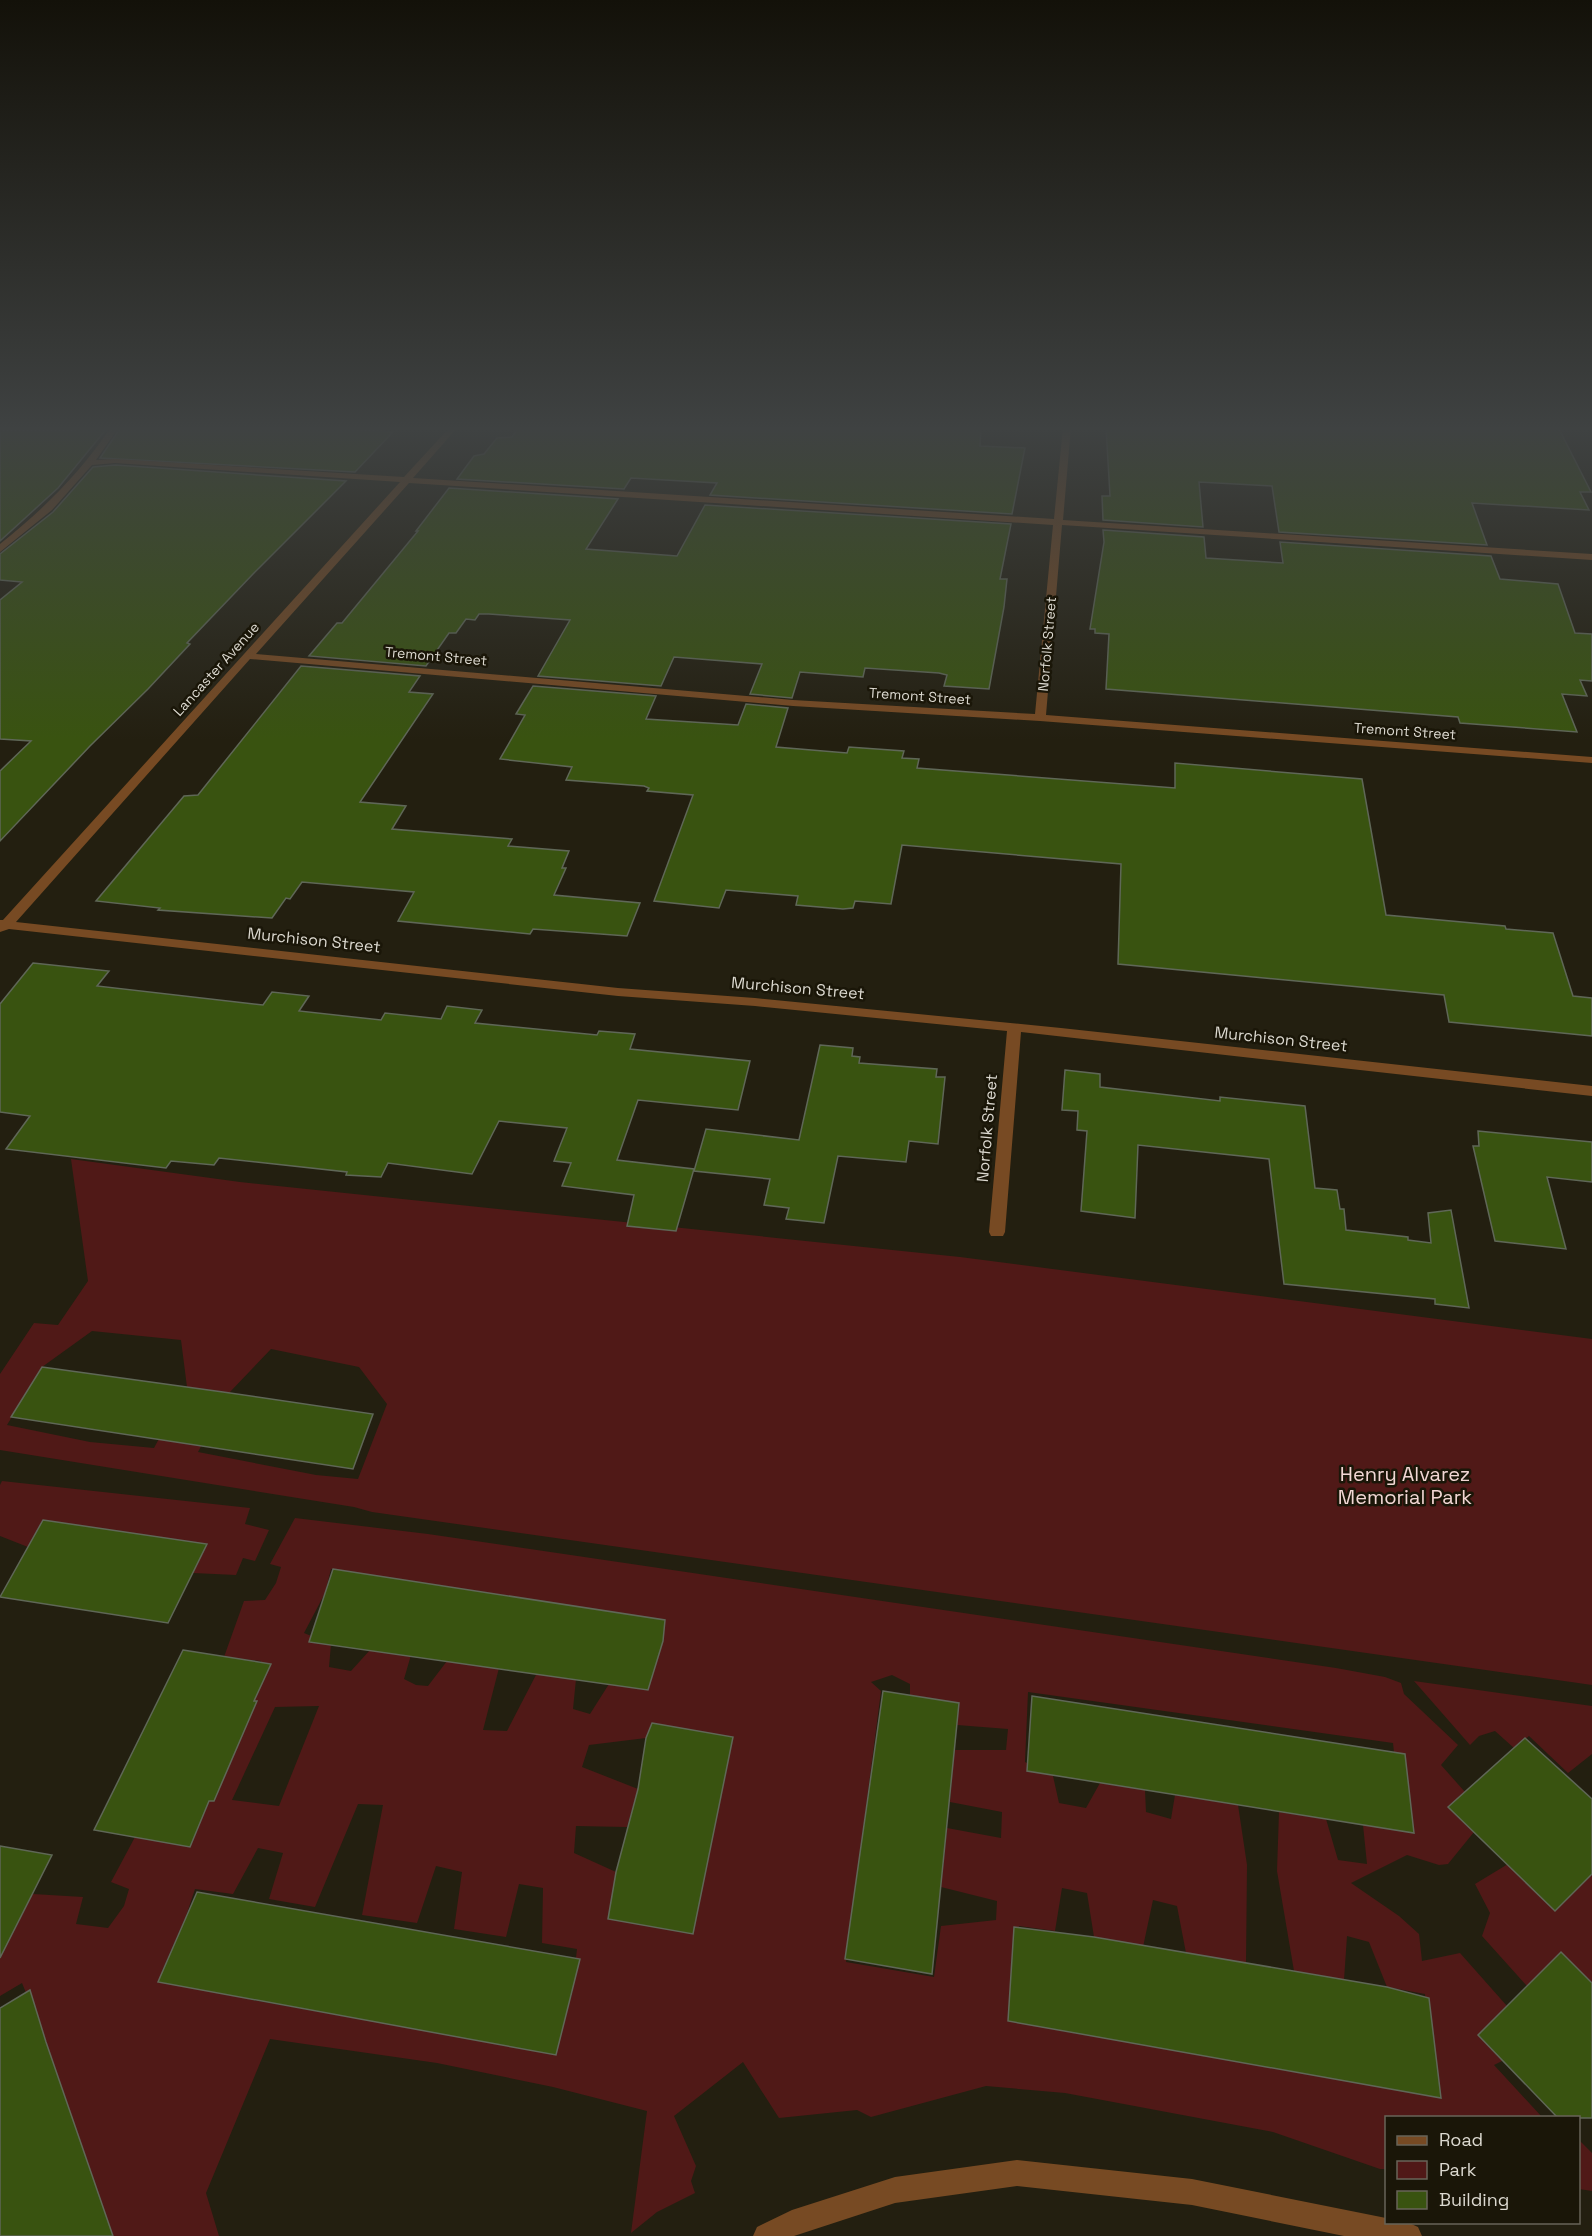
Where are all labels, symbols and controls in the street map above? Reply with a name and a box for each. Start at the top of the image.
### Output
street label: Norfolk Street [1034,596,1060,692]
street label: Lancaster Avenue [169,618,263,720]
street label: Tremont Street [384,643,488,669]
street label: Tremont Street [868,683,972,709]
street label: Tremont Street [1353,718,1457,744]
street label: Murchison Street [246,923,382,957]
street label: Murchison Street [730,972,866,1004]
street label: Murchison Street [1213,1022,1349,1056]
street label: Norfolk Street [972,1073,1002,1183]
park label: Henry Alvarez Memorial Park [1338,1461,1472,1510]
legend [1385,2116,1580,2224]
text: Road [1439,2128,1483,2151]
text: Park [1439,2158,1477,2181]
text: Building [1439,2188,1509,2211]

